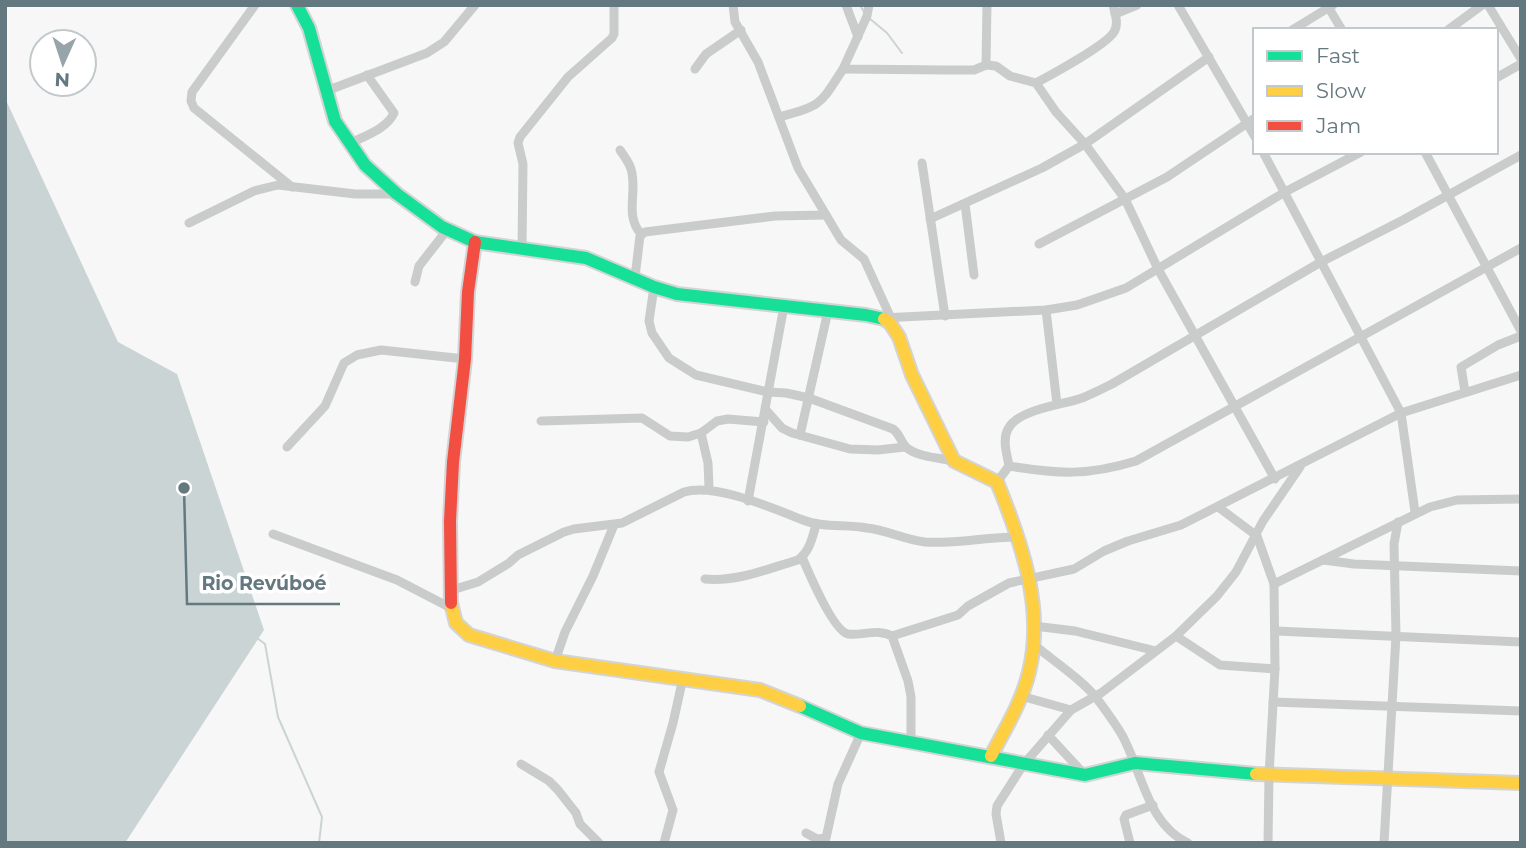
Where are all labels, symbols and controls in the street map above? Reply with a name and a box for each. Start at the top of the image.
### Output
north arrow [28,28,98,98]
legend [1253,28,1498,154]
text: Fast [1316,43,1360,68]
text: N [54,68,70,91]
text: Slow [1316,78,1366,103]
text: Jam [1315,113,1361,138]
callout: Rio Revúboé [187,564,340,604]
text: Rio Revúboé [201,572,327,595]

